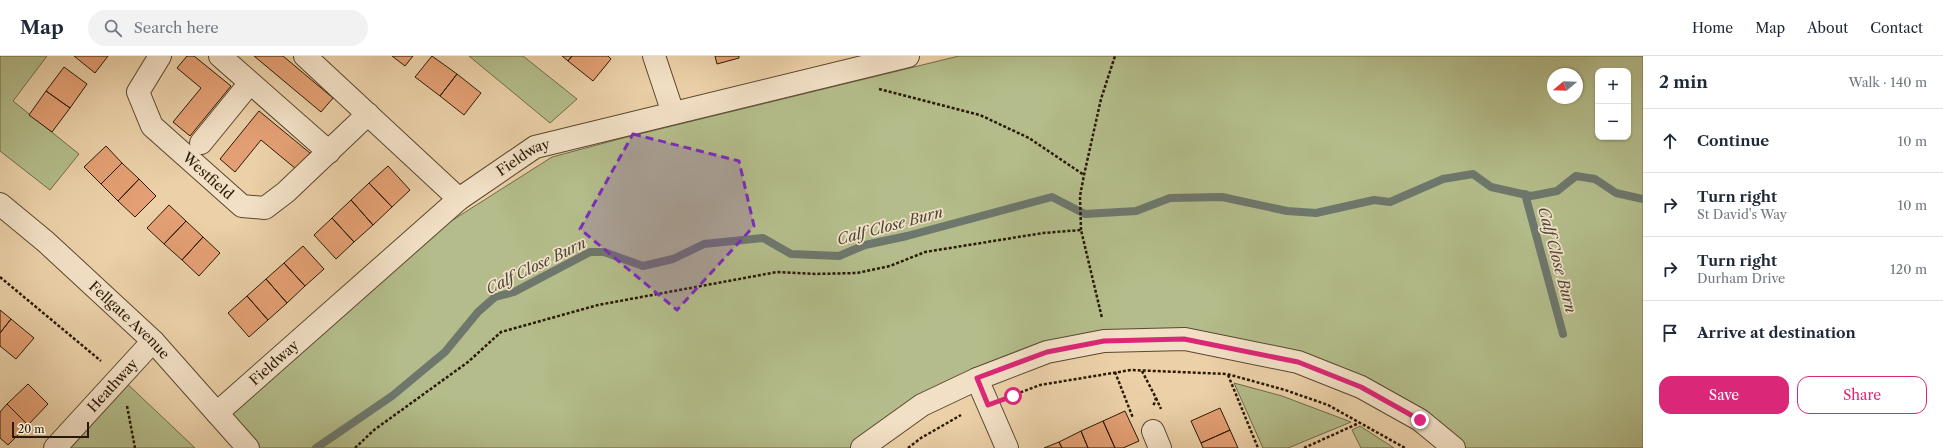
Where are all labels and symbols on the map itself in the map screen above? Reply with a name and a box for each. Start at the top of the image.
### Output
north arrow [1547,68,1583,104]
street label: Fieldway [493,135,552,180]
street label: Westfield [178,148,238,204]
water label: Calf Close Burn [835,202,945,249]
water label: Calf Close Burn [1534,205,1581,315]
water label: Calf Close Burn [483,233,589,298]
street label: Fellgate Avenue [85,277,174,363]
street label: Fieldway [246,336,302,389]
street label: Heathway [83,355,142,416]
route start [1004,387,1022,405]
route end [1411,411,1429,429]
scale bar [12,420,89,439]

